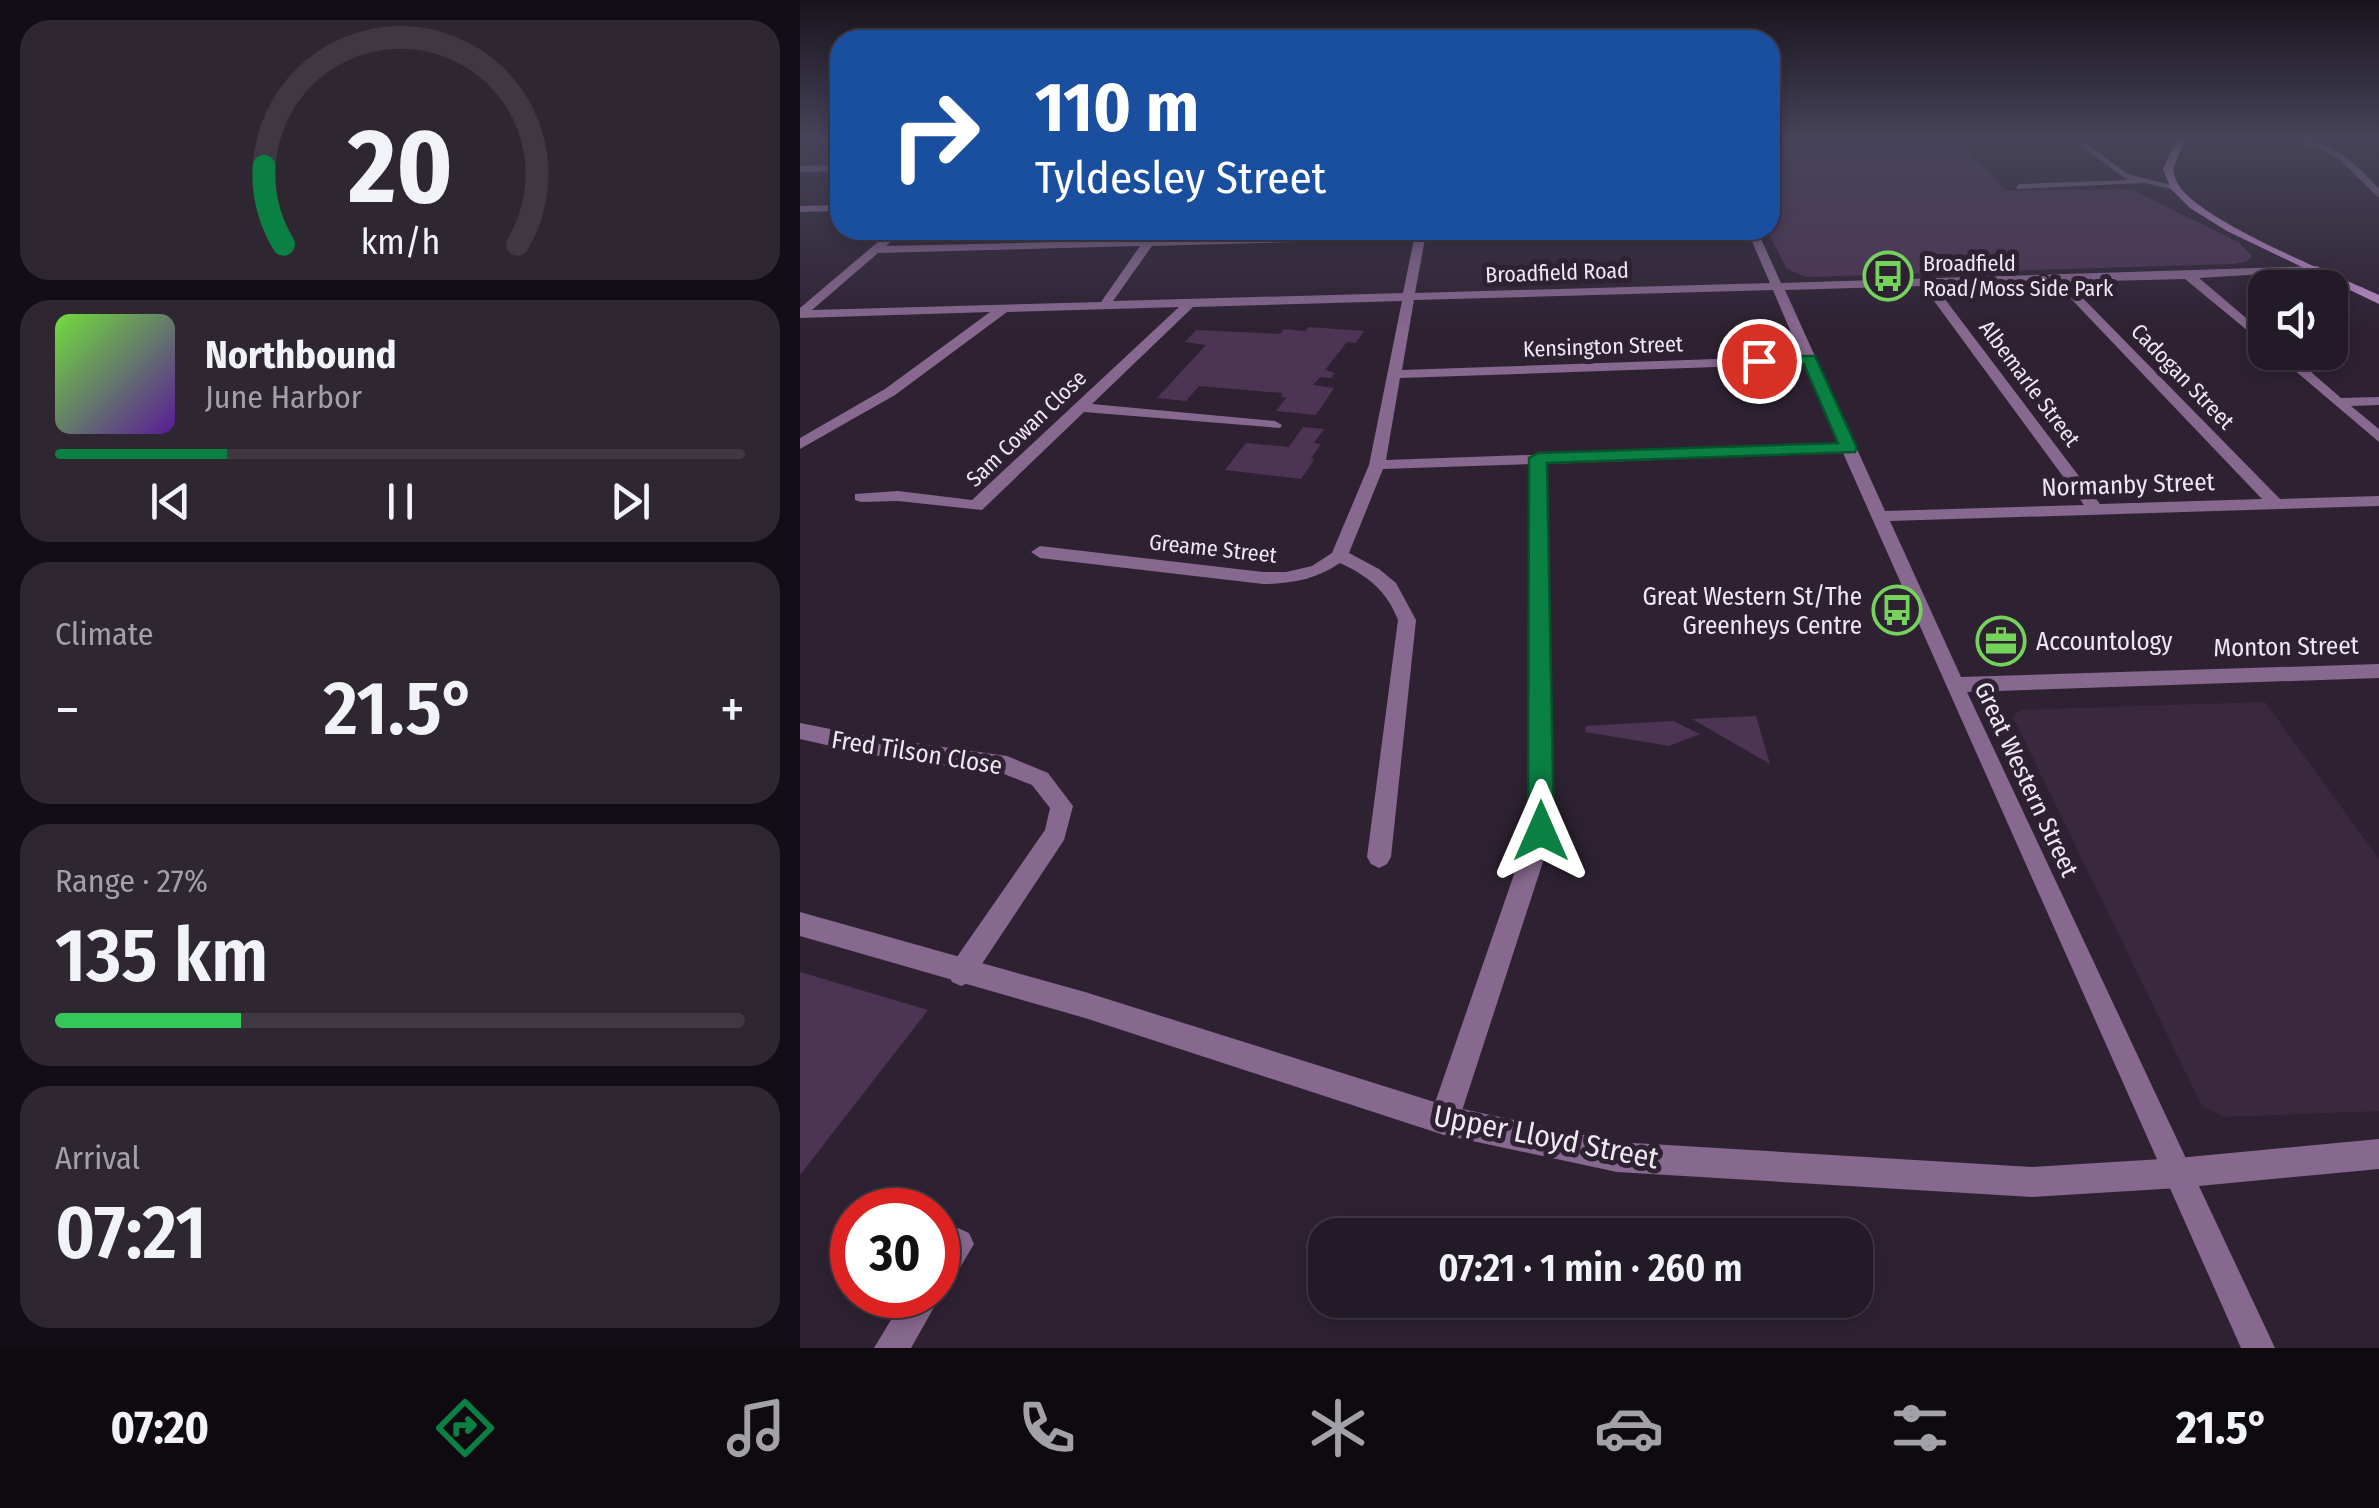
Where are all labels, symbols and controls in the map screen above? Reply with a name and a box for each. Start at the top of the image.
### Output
text: 110 m [1035,66,1199,150]
icon: right [870,70,1000,200]
text: 20 [347,105,452,230]
text: Tyldesley Street [1035,151,1326,205]
text: km/h [360,221,440,263]
bus stop icon: Broadfield Road/Moss Side Park [1862,250,1914,302]
place label: Broadfield Road/Moss Side Park [1923,250,2114,302]
street label: Broadfield Road [1485,257,1629,288]
map controls [2248,270,2348,370]
button: sound [2248,270,2348,370]
street label: Albemarle Street [1973,315,2086,452]
street label: Cadogan Street [2125,318,2240,435]
pin [1717,319,1802,404]
street label: Kensington Street [1523,330,1684,363]
text: Northbound [205,332,397,378]
icon: arrive [1732,334,1787,389]
street label: Sam Cowan Close [961,364,1092,492]
text: June Harbor [205,378,362,416]
street label: Normanby Street [2041,467,2216,503]
icon: previous [143,474,198,529]
icon: pause [373,474,428,529]
icon: next [603,474,658,529]
street label: Greame Street [1148,528,1279,569]
place label: Great Western St/The Greenheys Centre [1642,582,1862,641]
bus stop icon: Great Western St/The Greenheys Centre [1871,584,1923,636]
text: Climate [55,615,154,653]
office icon: Accountology [1975,615,2027,667]
place label: Accountology [2036,627,2172,657]
street label: Monton Street [2213,631,2360,663]
text: 21.5° [324,664,476,754]
text: − [55,677,80,743]
text: + [720,677,745,743]
street label: Great Western Street [1968,677,2085,882]
street label: Fred Tilson Close [829,725,1004,781]
position arrow [1489,779,1593,883]
text: Range · 27% [55,862,208,900]
text: 135 km [55,911,268,1001]
street label: Upper Lloyd Street [1430,1098,1662,1176]
text: Arrival [55,1139,140,1177]
text: 07:21 [55,1188,207,1278]
speed limit sign: 30 [830,1188,960,1318]
text: 07:21 · 1 min · 260 m [1438,1245,1743,1291]
icon: directions [430,1393,500,1463]
icon: music [721,1393,791,1463]
icon: phone [1012,1393,1082,1463]
icon: climate [1303,1393,1373,1463]
icon: car [1594,1393,1664,1463]
icon: filters [1885,1393,1955,1463]
text: 07:20 [110,1401,209,1455]
text: 21.5° [2176,1401,2268,1455]

